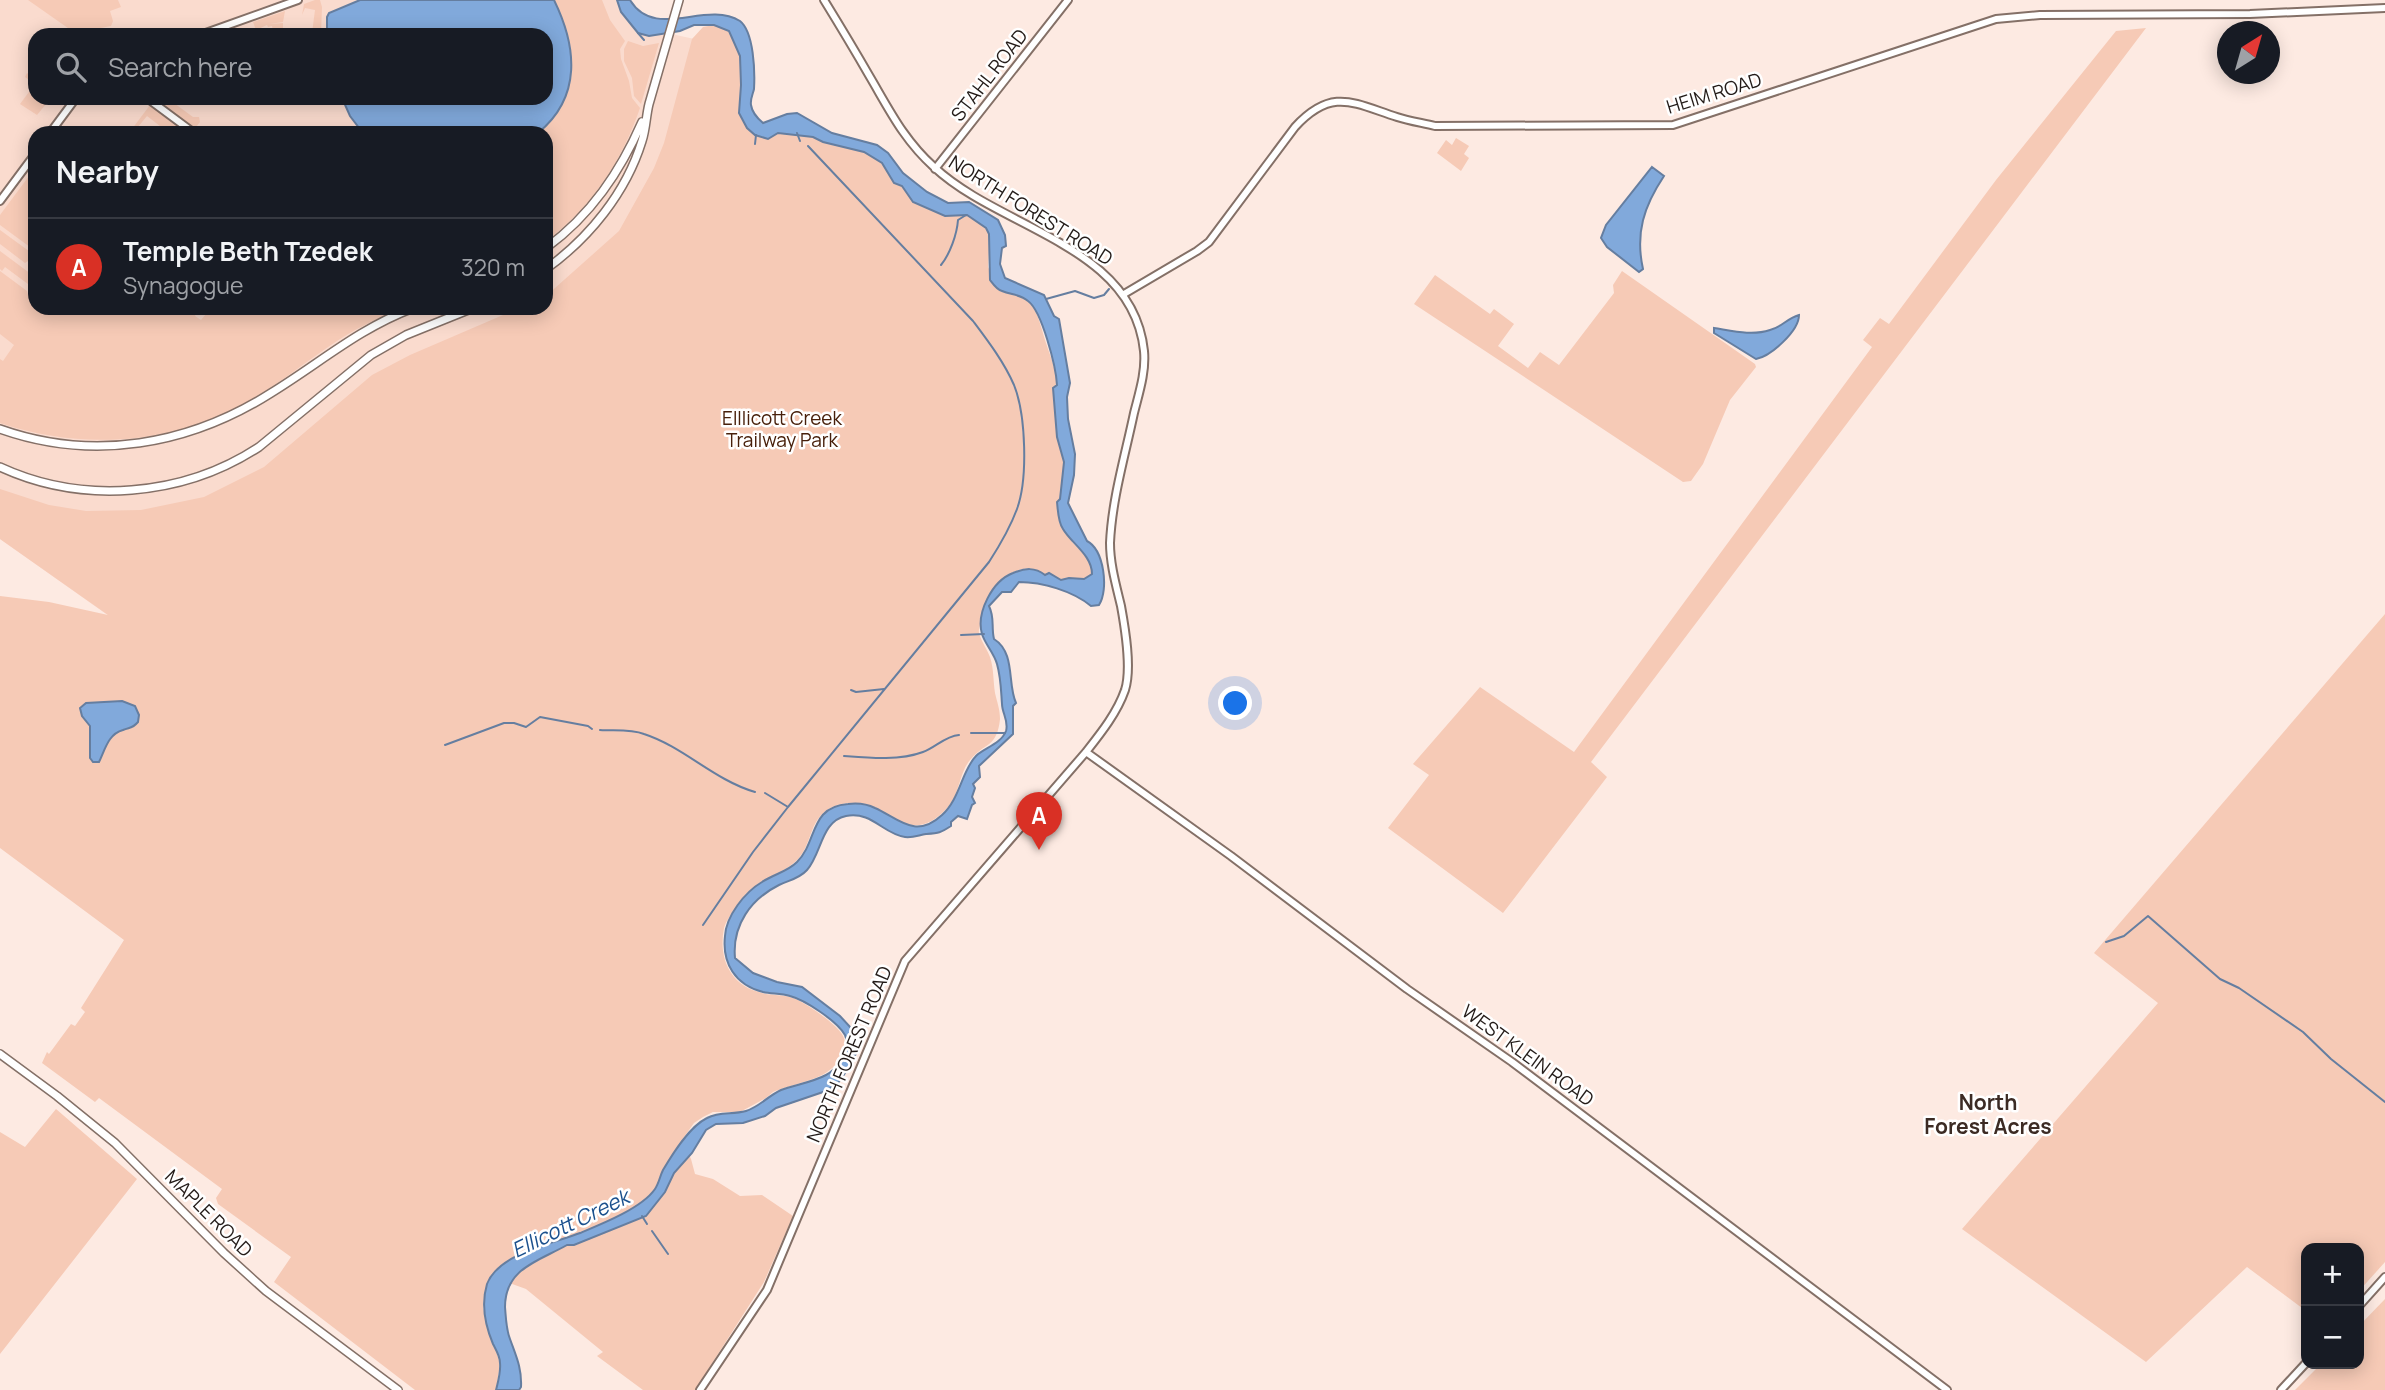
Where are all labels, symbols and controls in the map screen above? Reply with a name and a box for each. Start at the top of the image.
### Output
north arrow [2217,21,2280,84]
street label: STAHL ROAD [945,23,1033,127]
search box [28,28,553,105]
icon: search [52,48,90,86]
text: Search here [108,49,253,85]
street label: HEIM ROAD [1663,66,1765,120]
street label: NORTH FOREST ROAD [944,149,1118,271]
text: Nearby [56,151,159,192]
text: Temple Beth Tzedek [123,233,373,269]
text: A [71,251,87,283]
text: 320 m [461,251,525,283]
text: Synagogue [123,269,243,301]
park label: Elllicott Creek Trailway Park [722,405,842,453]
your location [1218,686,1252,720]
pin: A [1016,792,1062,850]
street label: NORTH FOREST ROAD [800,962,898,1146]
street label: WEST KLEIN ROAD [1457,998,1599,1112]
district label: North Forest Acres [1924,1088,2052,1140]
street label: MAPLE ROAD [160,1164,258,1262]
water label: Ellicott Creek [507,1181,636,1264]
map controls [2301,1243,2364,1369]
button: + [2301,1243,2364,1306]
button: − [2301,1306,2364,1369]

